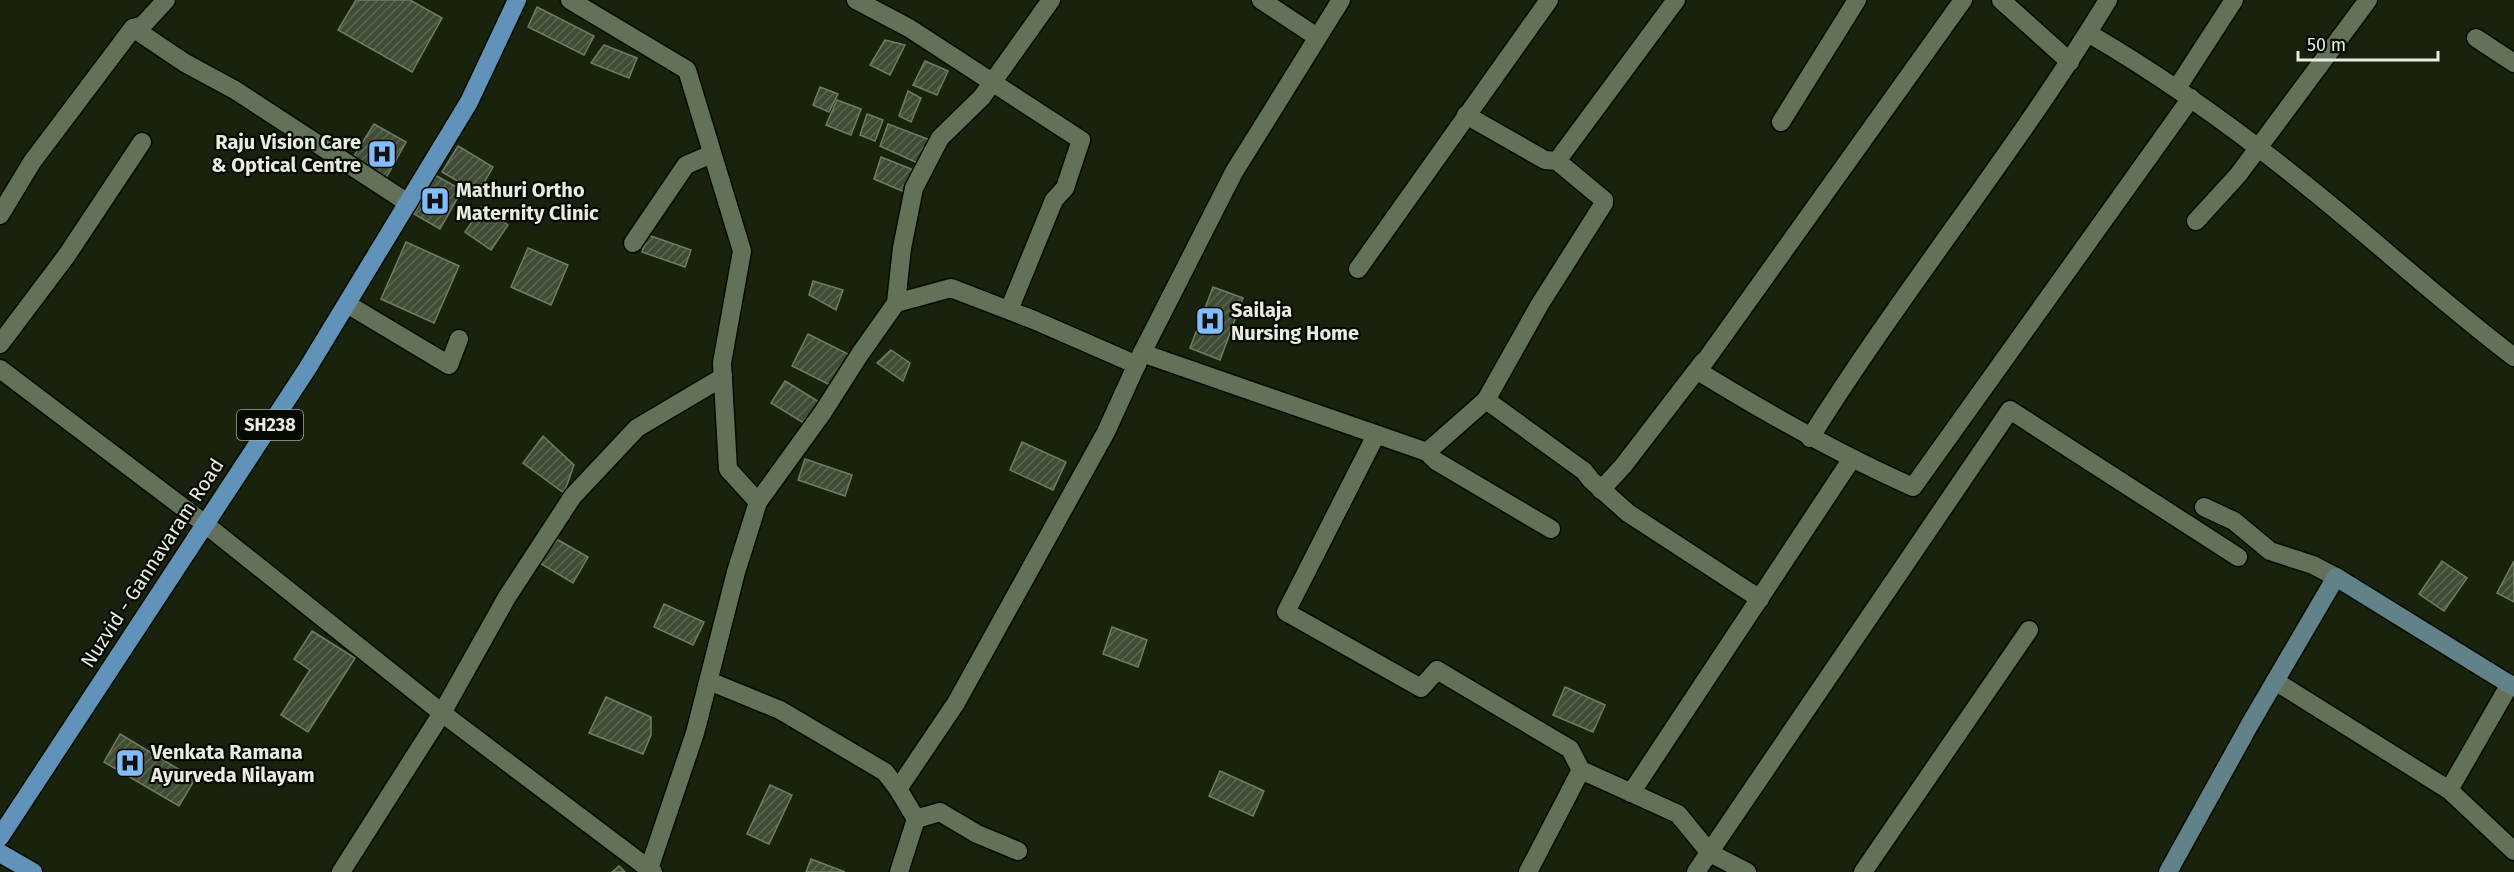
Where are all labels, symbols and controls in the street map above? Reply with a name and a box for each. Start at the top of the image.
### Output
scale bar [2298,24,2438,62]
text: 50 m [2307,34,2346,56]
place label: Raju Vision Care & Optical Centre [211,130,361,177]
hospital icon: Raju Vision Care & Optical Centre [366,138,398,170]
place label: Mathuri Ortho Maternity Clinic [456,178,599,225]
hospital icon: Mathuri Ortho Maternity Clinic [419,185,451,217]
place label: Sailaja Nursing Home [1231,298,1359,345]
hospital icon: Sailaja Nursing Home [1194,305,1226,337]
road number: SH238 [237,410,303,440]
street label: Nuzvid - Gannavaram Road [75,454,229,672]
place label: Venkata Ramana Ayurveda Nilayam [150,740,315,787]
hospital icon: Venkata Ramana Ayurveda Nilayam [114,747,146,779]

